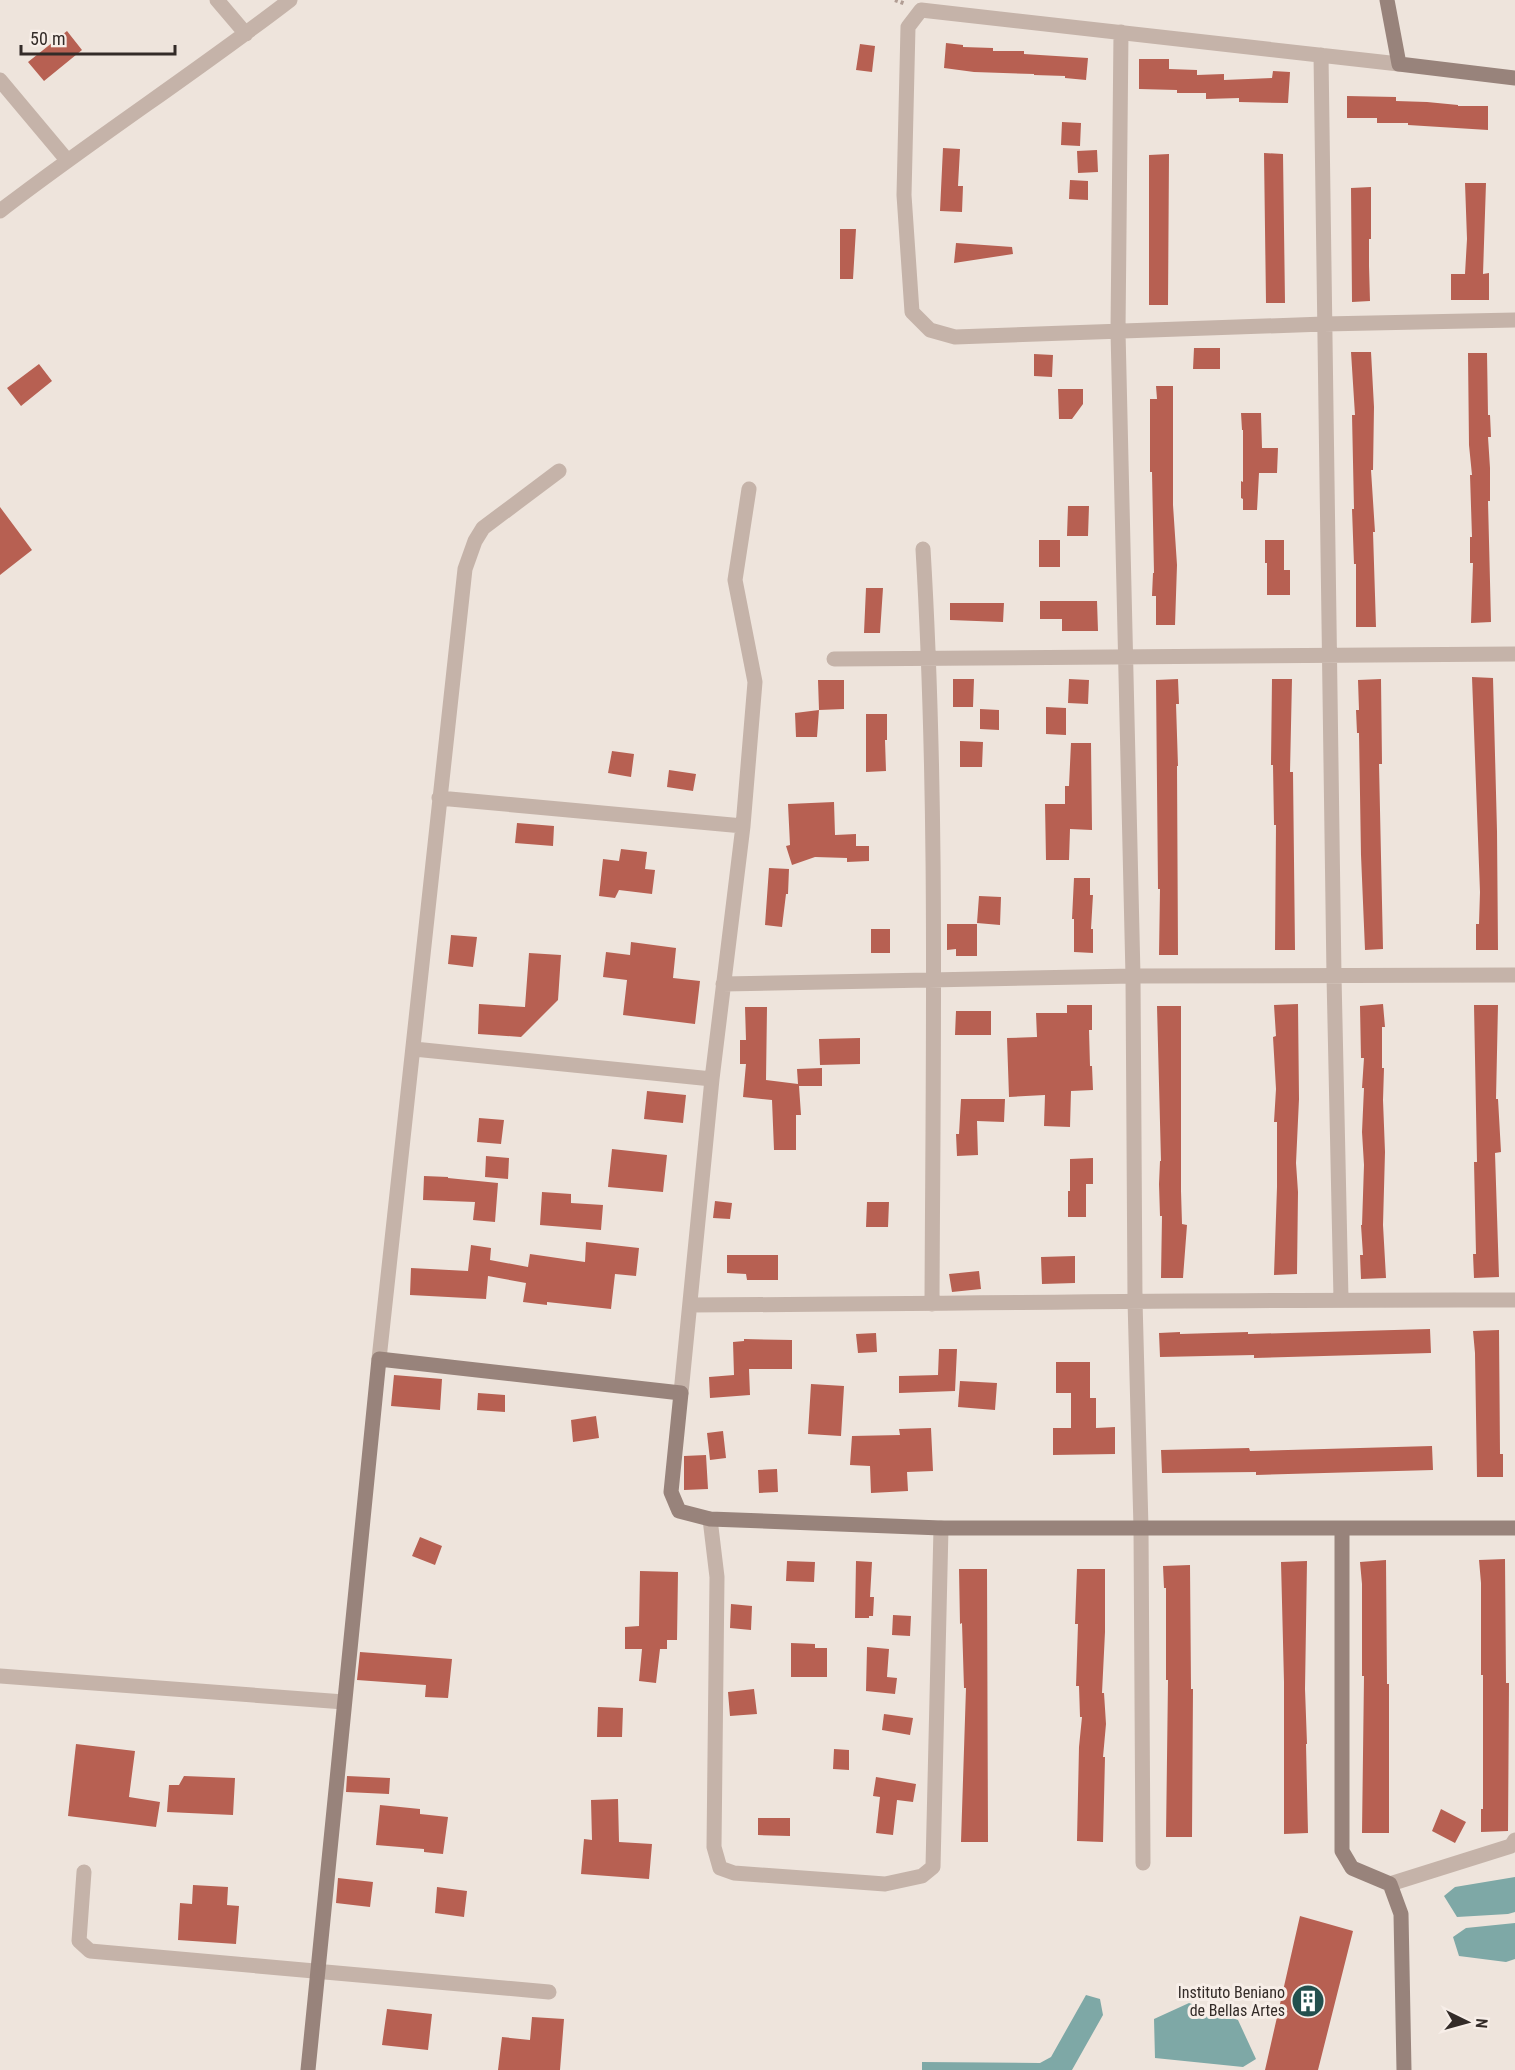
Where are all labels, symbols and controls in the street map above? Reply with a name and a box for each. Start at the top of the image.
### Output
scale bar [21,18,176,56]
text: 50 m [30,28,65,49]
place label: Instituto Beniano de Bellas Artes [1178,1983,1285,2020]
building icon: Instituto Beniano de Bellas Artes [1290,1983,1326,2019]
north arrow [1437,1992,1497,2052]
text: N [1472,2018,1491,2029]

